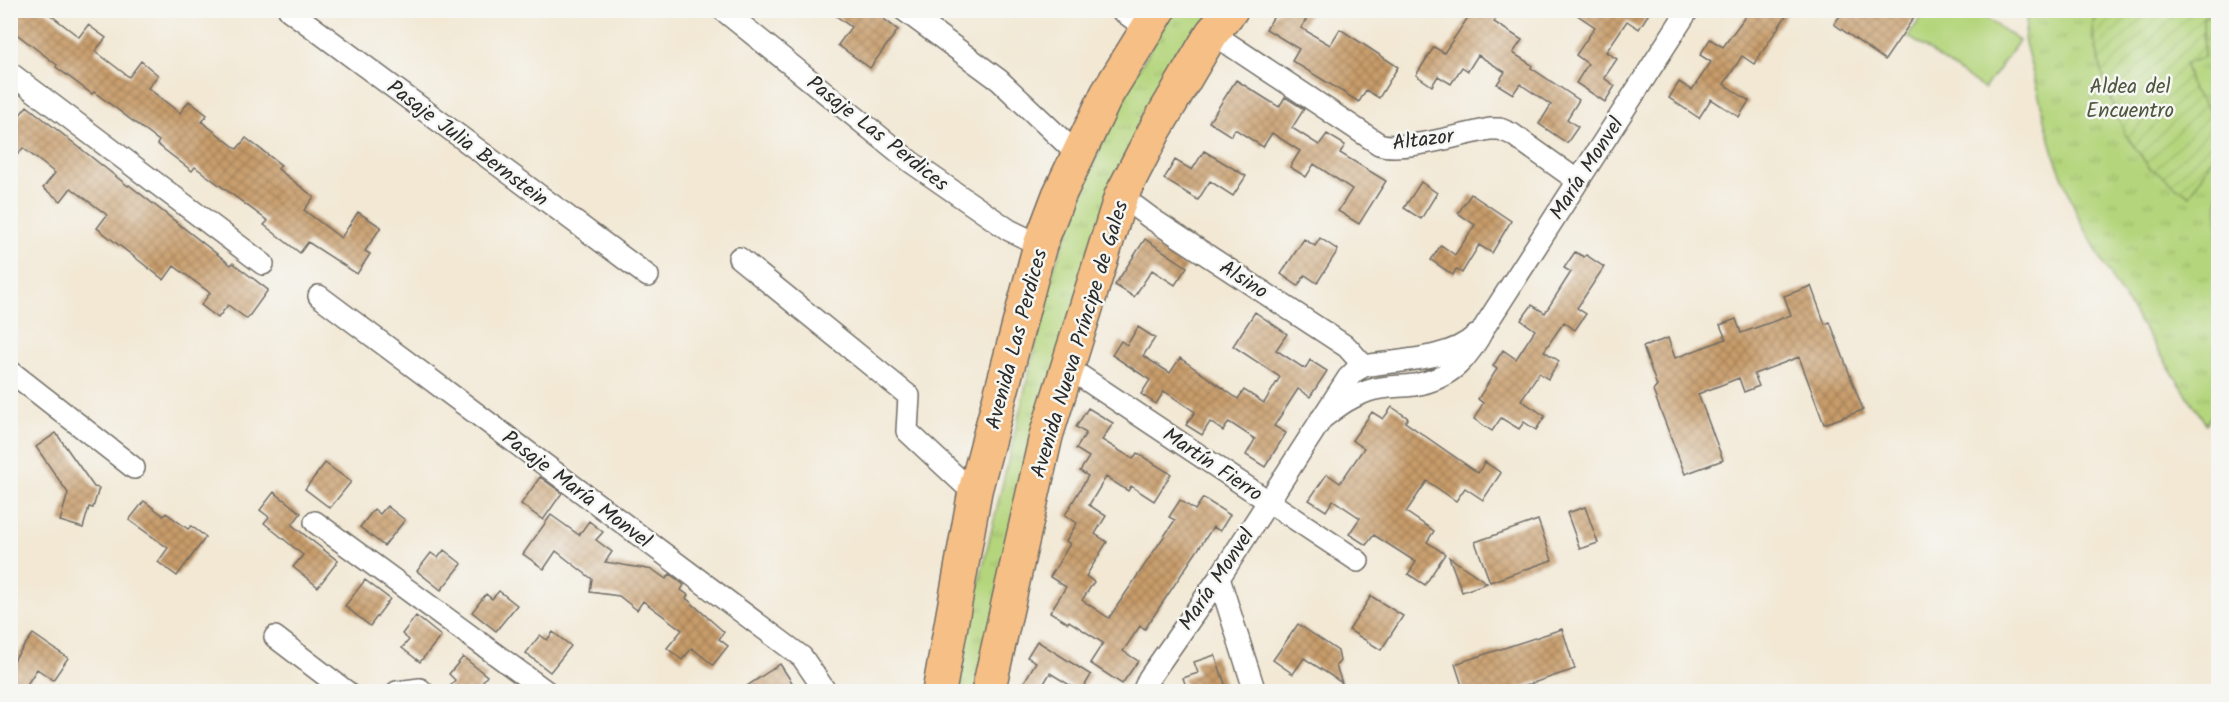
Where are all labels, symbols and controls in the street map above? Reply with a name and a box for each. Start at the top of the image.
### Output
street label: Pasaje Las Perdices [799,68,955,200]
park label: Aldea del Encuentro [2086,71,2174,128]
street label: Pasaje Julia Bernstein [379,72,555,216]
street label: María Monvel [1541,111,1633,227]
street label: Altazor [1391,120,1457,161]
street label: Avenida Nueva Príncipe de Gales [1023,197,1138,482]
street label: Avenida Las Perdices [977,245,1057,433]
street label: Alsino [1212,252,1274,308]
street label: Martín Fierro [1155,419,1269,511]
street label: Pasaje María Monvel [494,423,658,558]
street label: María Monvel [1171,522,1264,638]

